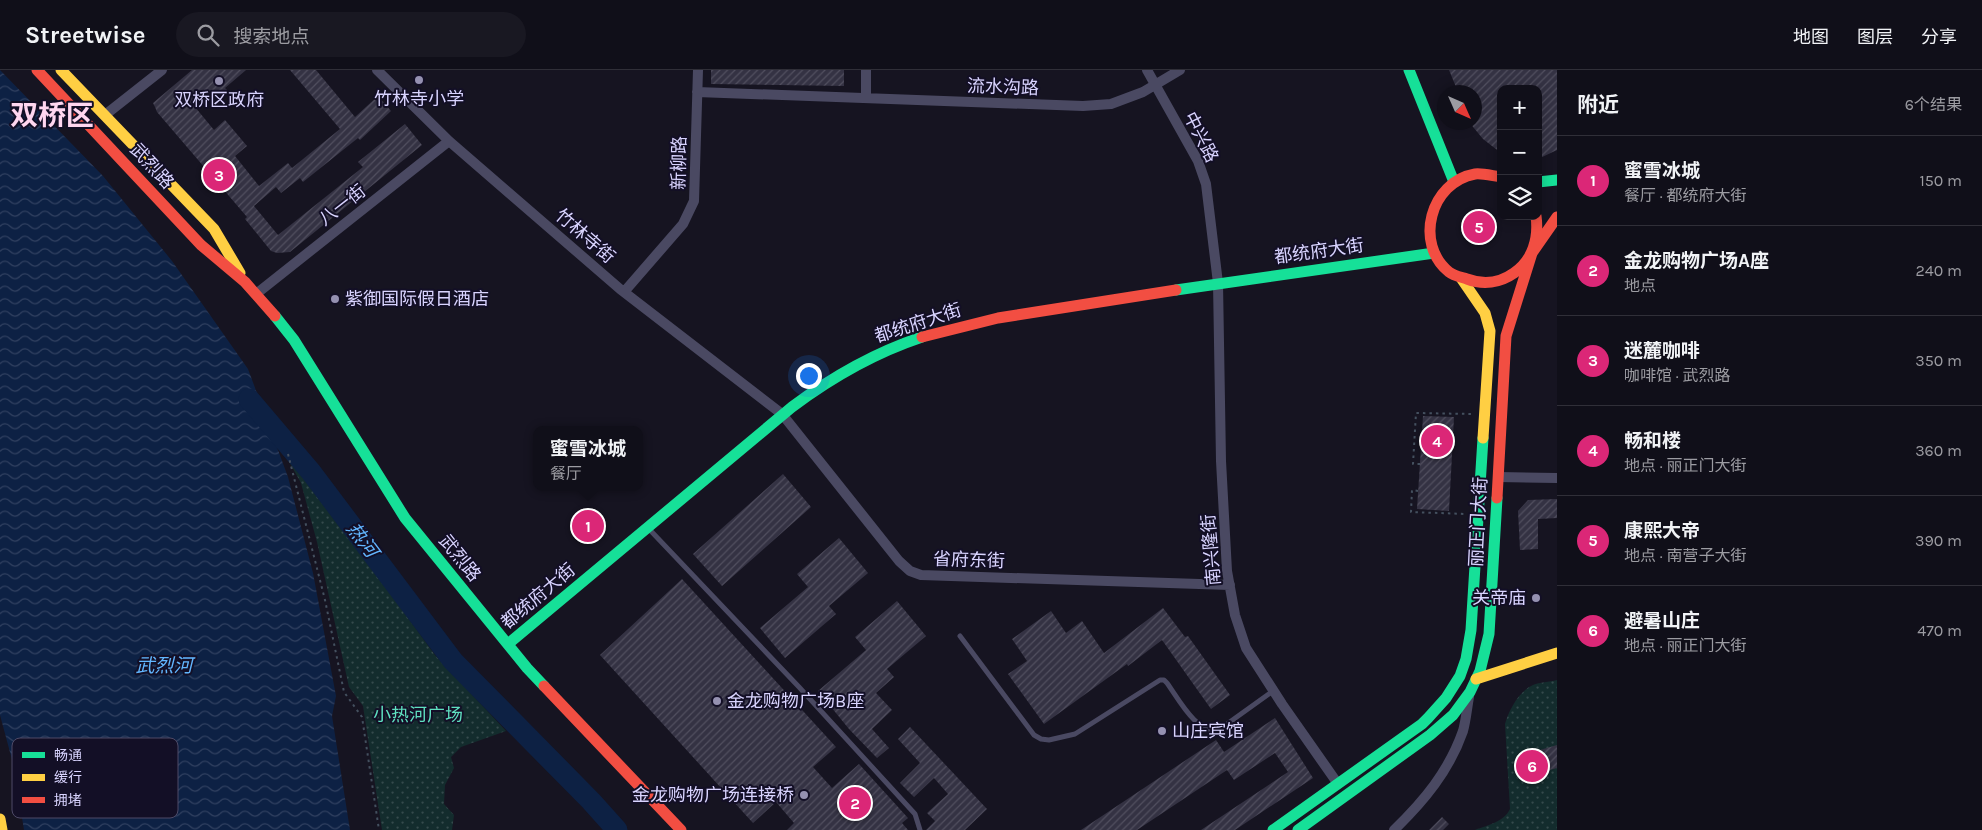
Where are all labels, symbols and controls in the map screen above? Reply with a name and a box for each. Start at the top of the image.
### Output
search box [176,12,526,57]
text: Streetwise [25,21,146,49]
icon: search [194,21,222,49]
text: 搜索地点 [234,26,310,48]
text: 地图 [1793,26,1829,48]
text: 图层 [1857,26,1893,48]
text: 分享 [1921,26,1957,48]
marker: 竹林寺小学 [413,74,425,86]
marker: 双桥区政府 [213,75,225,87]
street label: 流水沟路 [967,75,1039,99]
north arrow [1437,85,1482,130]
map controls [1497,85,1542,220]
button: + [1497,85,1542,130]
place label: 竹林寺小学 [374,88,464,110]
place label: 双桥区政府 [174,89,264,111]
text: 附近 [1577,93,1619,117]
text: 6个结果 [1905,95,1962,114]
district label: 双桥区 [10,99,94,132]
street label: 中兴路 [1179,108,1223,166]
button: − [1497,130,1542,175]
street label: 新柳路 [668,136,690,190]
street label: 武烈路 [126,139,178,193]
pin: 3 [203,156,235,194]
text: 蜜雪冰城 [1624,160,1700,182]
text: 1 [1590,171,1596,190]
text: 150 m [1919,171,1962,190]
button: layers [1497,175,1542,220]
street label: 八一街 [314,180,370,230]
text: 餐厅 · 都统府大街 [1624,186,1746,205]
street label: 竹林寺街 [551,204,619,268]
pin: 5 [1463,208,1495,246]
street label: 都统府大街 [1273,234,1365,268]
text: 金龙购物广场A座 [1624,250,1769,272]
text: 2 [1588,261,1598,280]
text: 240 m [1916,261,1962,280]
text: 地点 [1624,276,1656,295]
place label: 紫御国际假日酒店 [345,288,489,310]
marker: 紫御国际假日酒店 [329,293,341,305]
street label: 都统府大街 [872,299,964,347]
text: 迷麓咖啡 [1624,340,1700,362]
text: 3 [1588,351,1598,370]
text: 350 m [1915,351,1962,370]
your location [796,363,822,389]
text: 咖啡馆 · 武烈路 [1624,366,1730,385]
pin: 4 [1421,422,1453,460]
popup [533,426,643,491]
text: 畅和楼 [1624,430,1681,452]
text: 蜜雪冰城 [550,438,626,460]
text: 4 [1588,441,1598,460]
text: 360 m [1915,441,1962,460]
text: 地点 · 丽正门大街 [1624,456,1746,475]
text: 餐厅 [550,464,582,483]
street label: 丽正门大街 [1465,476,1491,568]
pin: 1 [572,507,604,545]
street label: 南兴隆街 [1197,513,1225,587]
water label: 热河 [342,518,385,565]
text: 康熙大帝 [1624,520,1700,542]
street label: 武烈路 [434,530,486,586]
text: 5 [1588,531,1598,550]
text: 390 m [1915,531,1962,550]
text: 地点 · 南营子大街 [1624,546,1746,565]
street label: 省府东街 [933,548,1005,572]
street label: 都统府大街 [496,559,580,633]
place label: 关帝庙 [1472,587,1526,609]
marker: 关帝庙 [1530,592,1542,604]
text: 避暑山庄 [1624,610,1700,632]
text: 6 [1588,621,1598,640]
text: 470 m [1917,621,1962,640]
text: 地点 · 丽正门大街 [1624,636,1746,655]
water label: 武烈河 [135,655,196,677]
place label: 金龙购物广场B座 [727,690,864,712]
marker: 金龙购物广场B座 [711,695,723,707]
park label: 小热河广场 [373,704,463,726]
place label: 山庄宾馆 [1172,720,1244,742]
marker: 山庄宾馆 [1156,725,1168,737]
legend [12,738,178,818]
text: 畅通 [54,747,82,764]
pin: 6 [1516,747,1548,785]
text: 缓行 [54,769,82,786]
place label: 金龙购物广场连接桥 [632,784,794,806]
pin: 2 [839,784,871,822]
marker: 金龙购物广场连接桥 [798,789,810,801]
text: 拥堵 [54,792,82,809]

